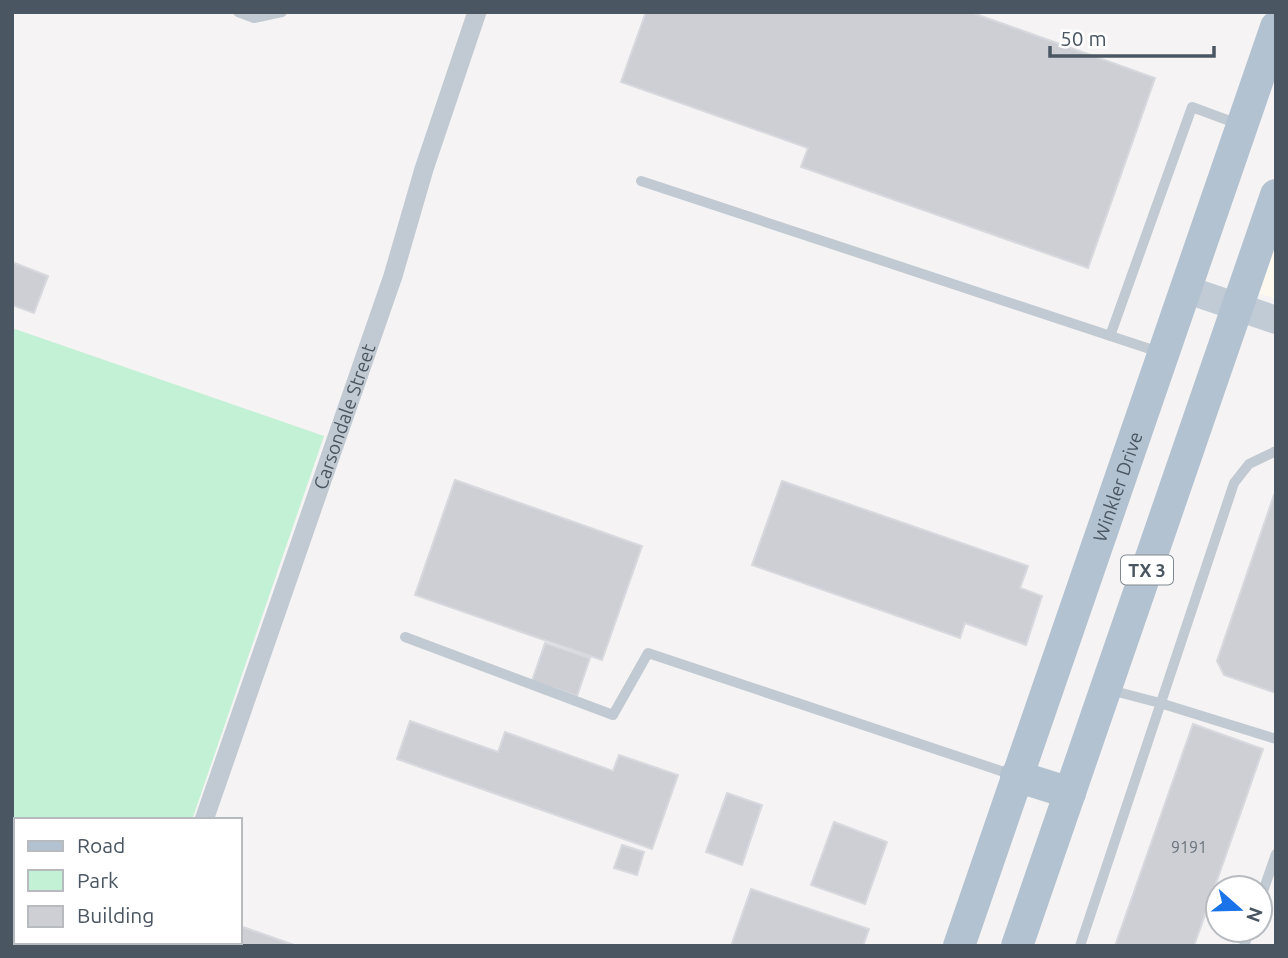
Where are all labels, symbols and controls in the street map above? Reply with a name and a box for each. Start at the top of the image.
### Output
scale bar [1050,14,1214,58]
text: 50 m [1060,26,1107,50]
street label: Carsondale Street [309,340,380,492]
street label: Winkler Drive [1088,429,1147,545]
road number: TX 3 [1121,556,1173,584]
legend [14,818,242,944]
text: Road [77,833,125,857]
house number: 9191 [1171,838,1207,856]
text: Park [77,868,119,892]
north arrow [1204,874,1274,944]
text: Building [77,903,154,927]
text: N [1242,904,1268,925]

